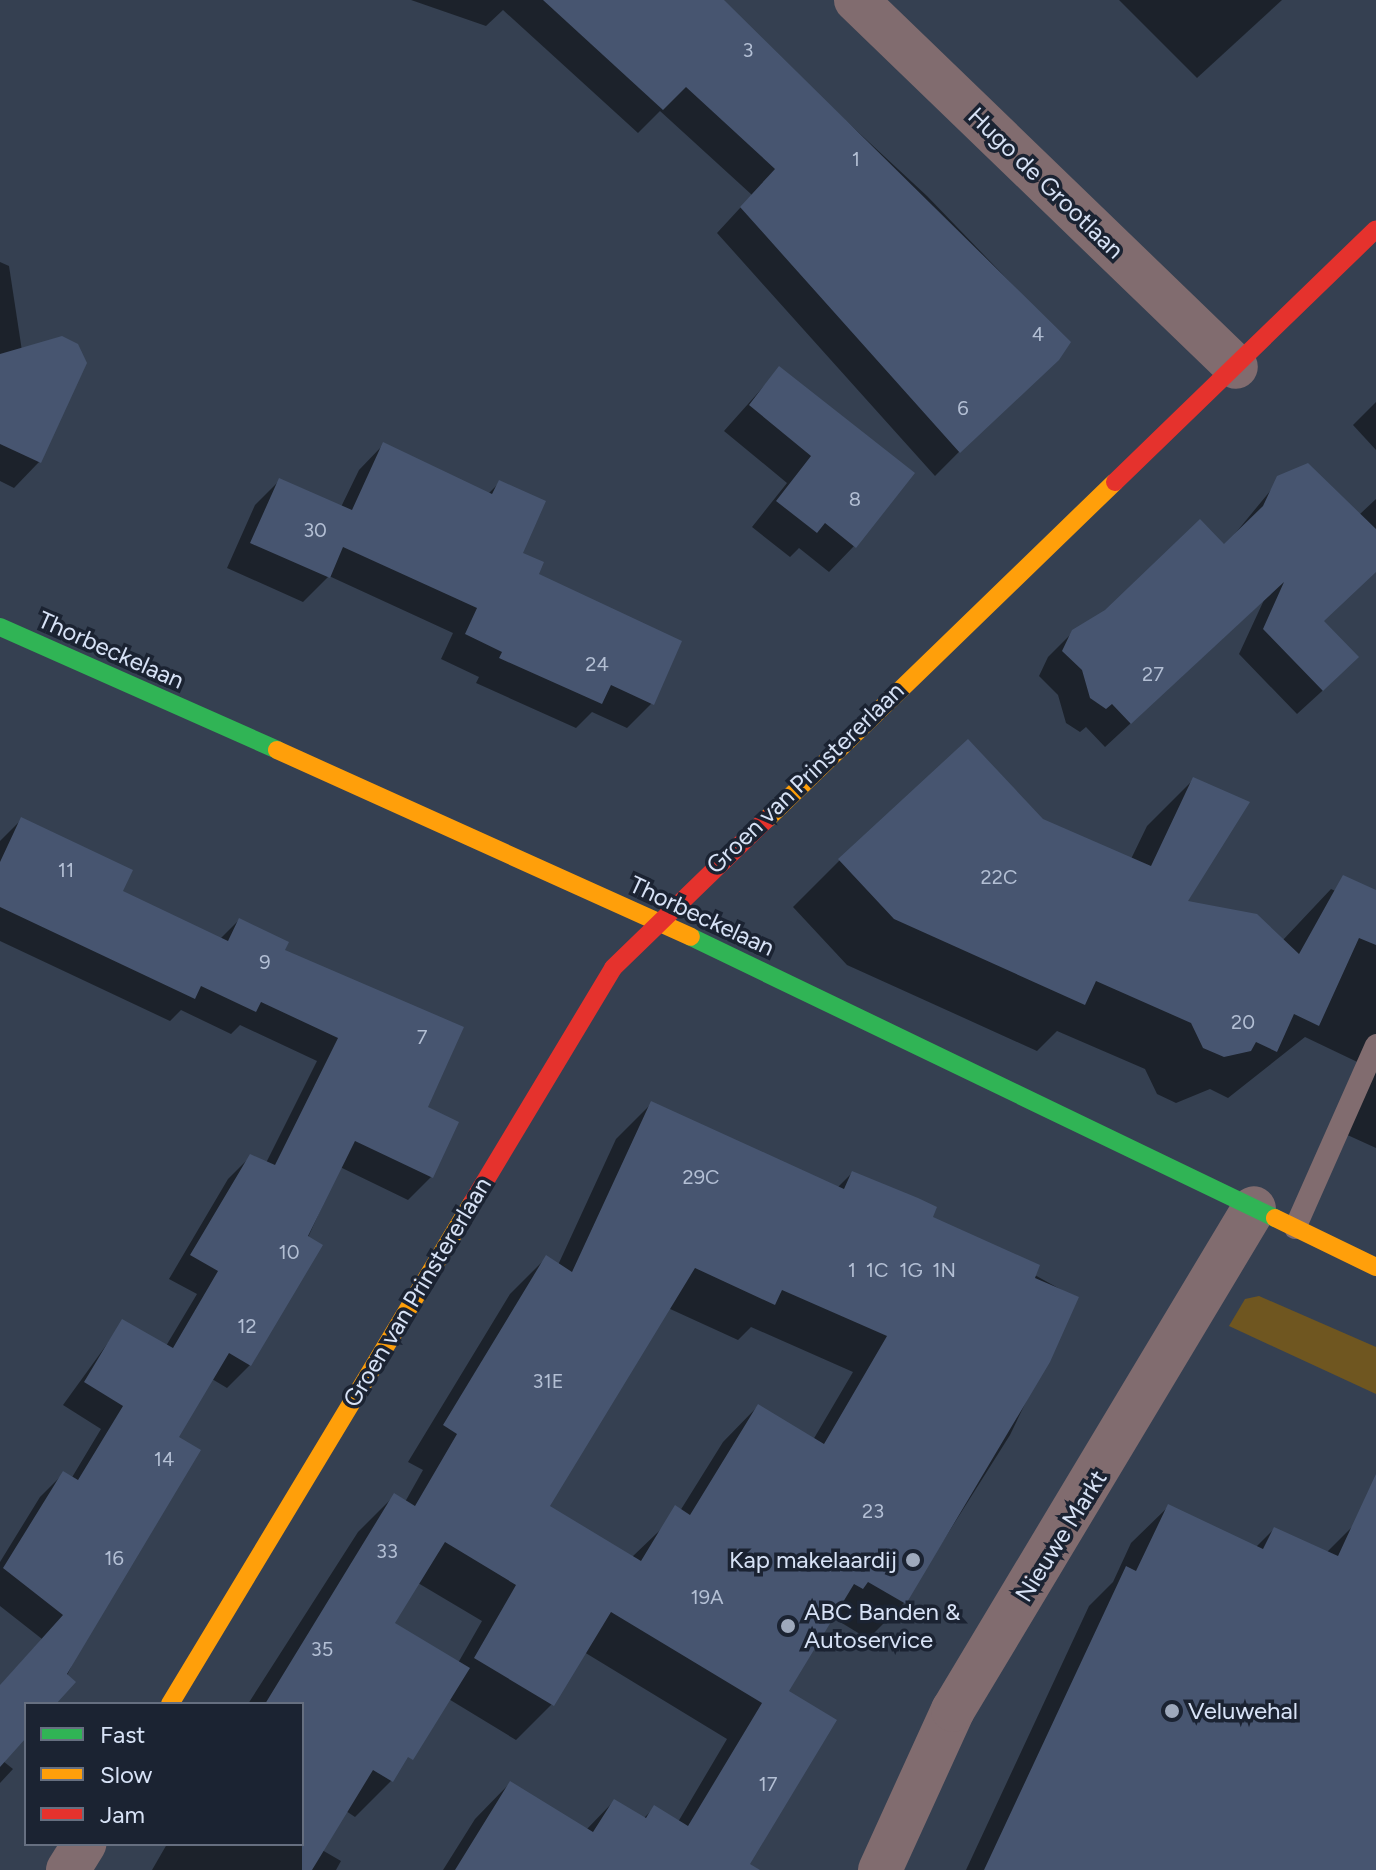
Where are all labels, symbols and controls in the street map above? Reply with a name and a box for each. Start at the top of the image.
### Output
house number: 3 [743,38,753,62]
street label: Hugo de Grootlaan [962,101,1130,265]
house number: 1 [852,147,860,171]
house number: 4 [1032,322,1044,346]
house number: 6 [957,396,969,420]
house number: 8 [849,487,861,511]
house number: 30 [303,518,327,542]
street label: Thorbeckelaan [34,605,188,695]
house number: 24 [585,652,609,676]
house number: 27 [1142,662,1164,686]
street label: Groen van Prinstererlaan [700,676,910,880]
house number: 11 [58,858,74,882]
house number: 22C [981,865,1017,889]
street label: Thorbeckelaan [625,870,779,962]
house number: 9 [259,950,271,974]
house number: 20 [1231,1010,1255,1034]
house number: 7 [417,1025,427,1049]
house number: 29C [683,1165,719,1189]
street label: Groen van Prinstererlaan [337,1172,497,1412]
house number: 10 [278,1240,300,1264]
house number: 1 [848,1258,856,1282]
house number: 1C [866,1258,888,1282]
house number: 1G [899,1258,923,1282]
house number: 1N [932,1258,956,1282]
house number: 12 [237,1314,257,1338]
house number: 31E [533,1369,563,1393]
house number: 14 [154,1447,174,1471]
street label: Nieuwe Markt [1009,1465,1113,1607]
house number: 23 [862,1499,884,1523]
house number: 33 [376,1539,398,1563]
house number: 16 [104,1546,124,1570]
place label: Kap makelaardij [729,1546,897,1574]
marker: Kap makelaardij [904,1551,922,1569]
house number: 19A [690,1585,724,1609]
place label: ABC Banden & Autoservice [804,1598,960,1654]
marker: ABC Banden & Autoservice [779,1617,797,1635]
house number: 35 [311,1637,333,1661]
place label: Veluwehal [1188,1697,1298,1725]
legend [24,1702,304,1846]
marker: Veluwehal [1163,1702,1181,1720]
text: Fast [100,1720,145,1749]
text: Slow [100,1760,152,1789]
house number: 17 [759,1772,777,1796]
text: Jam [100,1800,145,1829]

